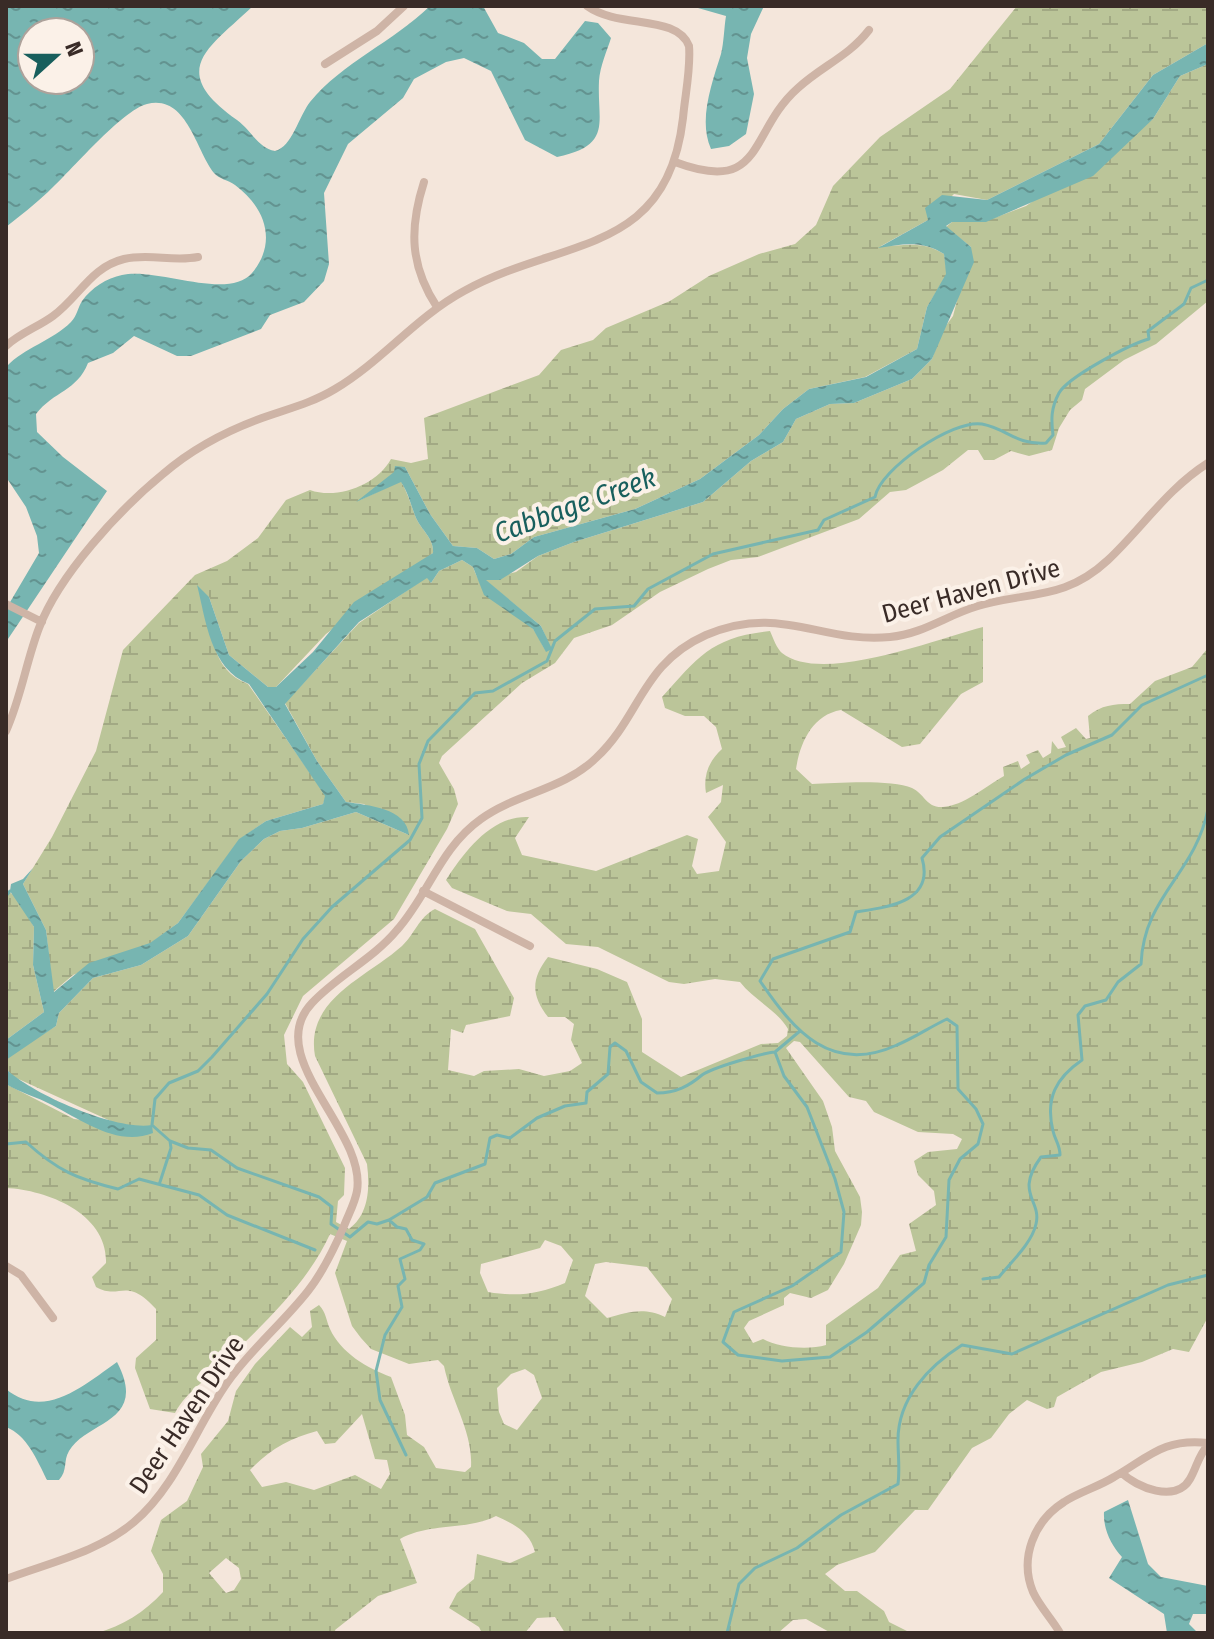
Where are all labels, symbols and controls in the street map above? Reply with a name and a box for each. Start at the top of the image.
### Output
north arrow [16,16,96,96]
text: N [59,38,89,60]
water label: Cabbage Creek [490,460,660,549]
street label: Deer Haven Drive [878,552,1064,630]
street label: Deer Haven Drive [123,1330,251,1500]

